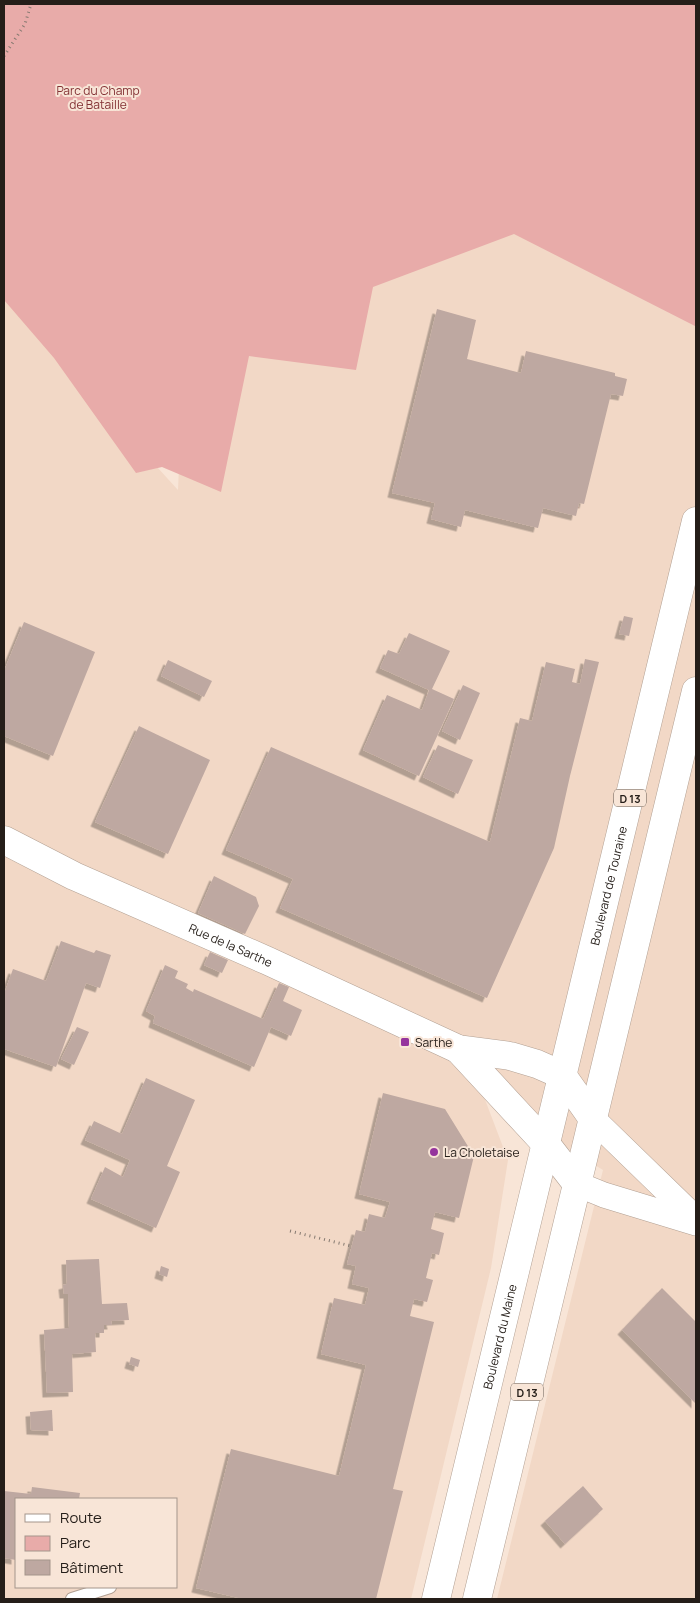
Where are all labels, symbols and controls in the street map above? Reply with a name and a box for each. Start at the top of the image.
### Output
park label: Parc du Champ de Bataille [56,82,140,113]
road number: D 13 [614,790,646,806]
street label: Boulevard de Touraine [586,824,631,947]
street label: Rue de la Sarthe [186,919,276,971]
place label: Sarthe [415,1034,452,1051]
marker: Sarthe [399,1036,411,1048]
place label: La Choletaise [444,1144,519,1161]
marker: La Choletaise [428,1146,440,1158]
street label: Boulevard du Maine [478,1282,520,1391]
road number: D 13 [511,1384,543,1400]
legend [15,1498,178,1588]
text: Route [60,1507,102,1528]
text: Parc [60,1532,91,1553]
text: Bâtiment [60,1557,123,1578]

